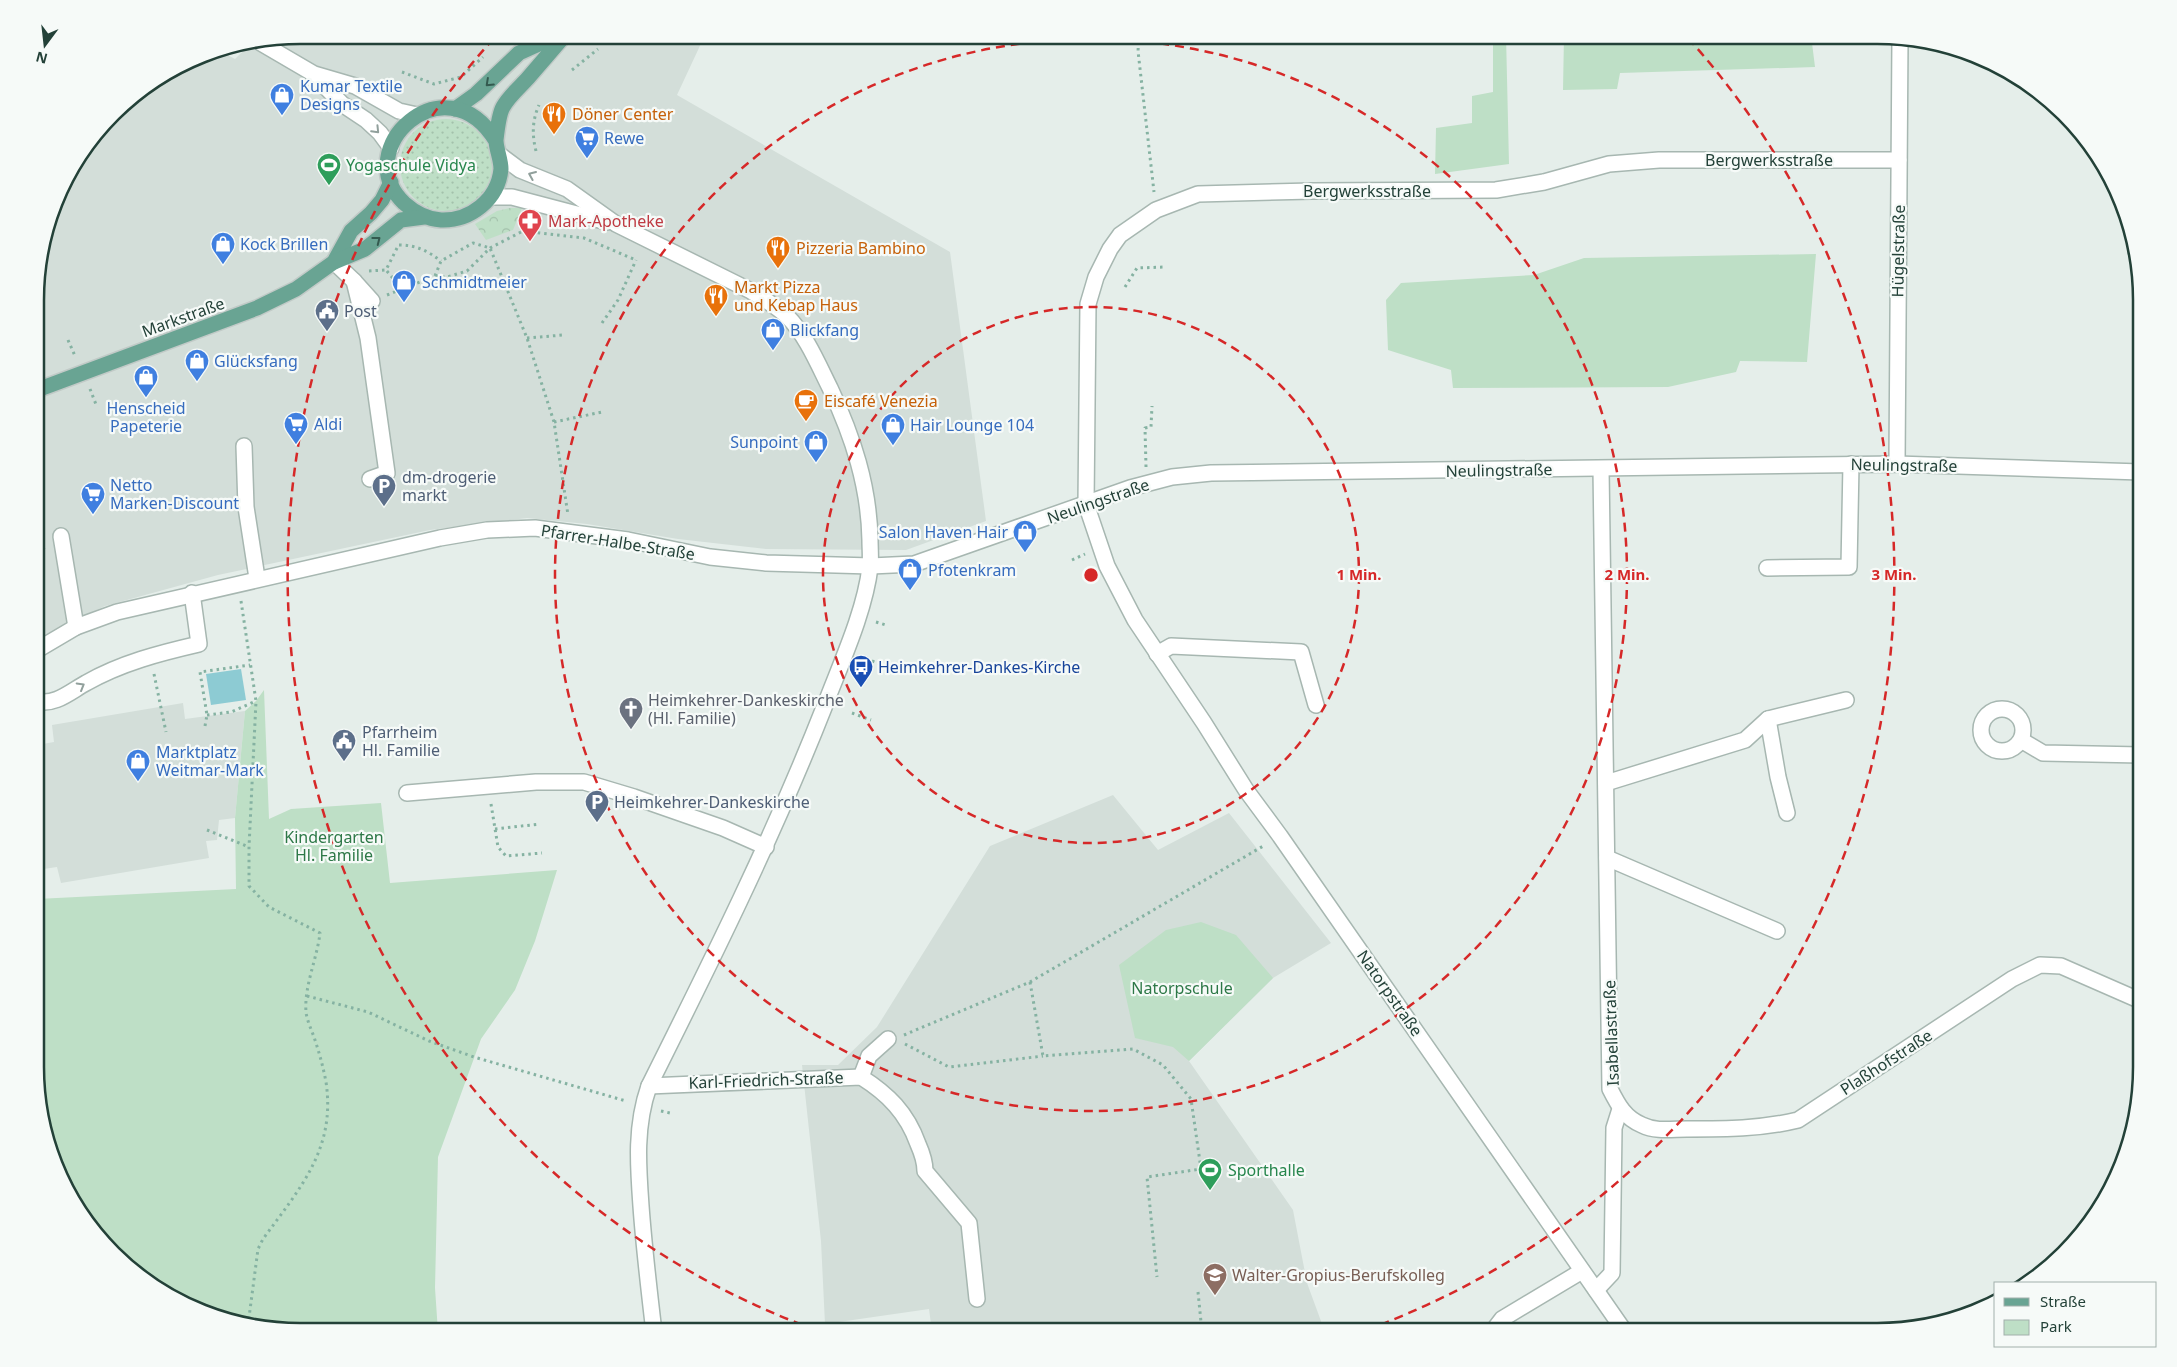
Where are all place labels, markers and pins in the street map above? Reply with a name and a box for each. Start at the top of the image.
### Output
place label: Kumar Textile Designs [300,75,403,115]
shop icon: Kumar Textile Designs [269,82,295,116]
restaurant icon: Döner Center [541,101,567,135]
place label: Döner Center [572,103,674,125]
supermarket icon: Rewe [574,125,600,159]
place label: Rewe [604,127,644,149]
sports icon: Yogaschule Vidya [316,152,342,186]
place label: Yogaschule Vidya [346,154,476,176]
pharmacy icon: Mark-Apotheke [517,208,543,242]
place label: Mark-Apotheke [548,210,664,232]
shop icon: Kock Brillen [210,231,236,265]
place label: Kock Brillen [240,233,328,255]
restaurant icon: Pizzeria Bambino [765,235,791,269]
place label: Pizzeria Bambino [796,237,926,259]
shop icon: Schmidtmeier [391,269,417,303]
place label: Schmidtmeier [422,271,527,293]
place label: Markt Pizza und Kebap Haus [734,276,858,316]
restaurant icon: Markt Pizza und Kebap Haus [703,283,729,317]
public building icon: Post [314,298,340,332]
place label: Post [344,300,377,322]
shop icon: Blickfang [760,317,786,351]
place label: Blickfang [790,319,859,341]
shop icon: Glücksfang [184,348,210,382]
place label: Glücksfang [214,350,298,372]
shop icon: Henscheid Papeterie [133,364,159,398]
cafe icon: Eiscafé Venezia [793,388,819,422]
place label: Eiscafé Venezia [824,390,938,412]
place label: Henscheid Papeterie [107,397,186,437]
supermarket icon: Aldi [283,411,309,445]
shop icon: Hair Lounge 104 [880,412,906,446]
place label: Aldi [314,413,342,435]
place label: Hair Lounge 104 [910,414,1034,436]
shop icon: Sunpoint [803,429,829,463]
place label: Sunpoint [730,431,798,453]
place label: dm-drogerie markt [402,466,496,506]
parking icon: dm-drogerie markt [371,473,397,507]
place label: Netto Marken-Discount [110,474,239,514]
supermarket icon: Netto Marken-Discount [80,481,106,515]
shop icon: Salon Haven Hair [1012,519,1038,553]
place label: Salon Haven Hair [879,521,1008,543]
shop icon: Pfotenkram [897,557,923,591]
place label: Pfotenkram [928,559,1016,581]
centre of rings [1082,566,1100,584]
bus stop icon: Heimkehrer-Dankes-Kirche [848,654,874,688]
place label: Heimkehrer-Dankes-Kirche [878,656,1080,678]
place label: Heimkehrer-Dankeskirche (Hl. Familie) [648,689,844,729]
church icon: Heimkehrer-Dankeskirche (Hl. Familie) [618,696,644,730]
place label: Pfarrheim Hl. Familie [362,721,440,761]
public building icon: Pfarrheim Hl. Familie [331,728,357,762]
place label: Marktplatz Weitmar-Mark [156,741,264,781]
shop icon: Marktplatz Weitmar-Mark [125,748,151,782]
parking icon: Heimkehrer-Dankeskirche [584,789,610,823]
place label: Heimkehrer-Dankeskirche [614,791,810,813]
sports icon: Sporthalle [1197,1157,1223,1191]
place label: Sporthalle [1228,1159,1305,1181]
school or university icon: Walter-Gropius-Berufskolleg [1202,1262,1228,1296]
place label: Walter-Gropius-Berufskolleg [1232,1264,1445,1286]

